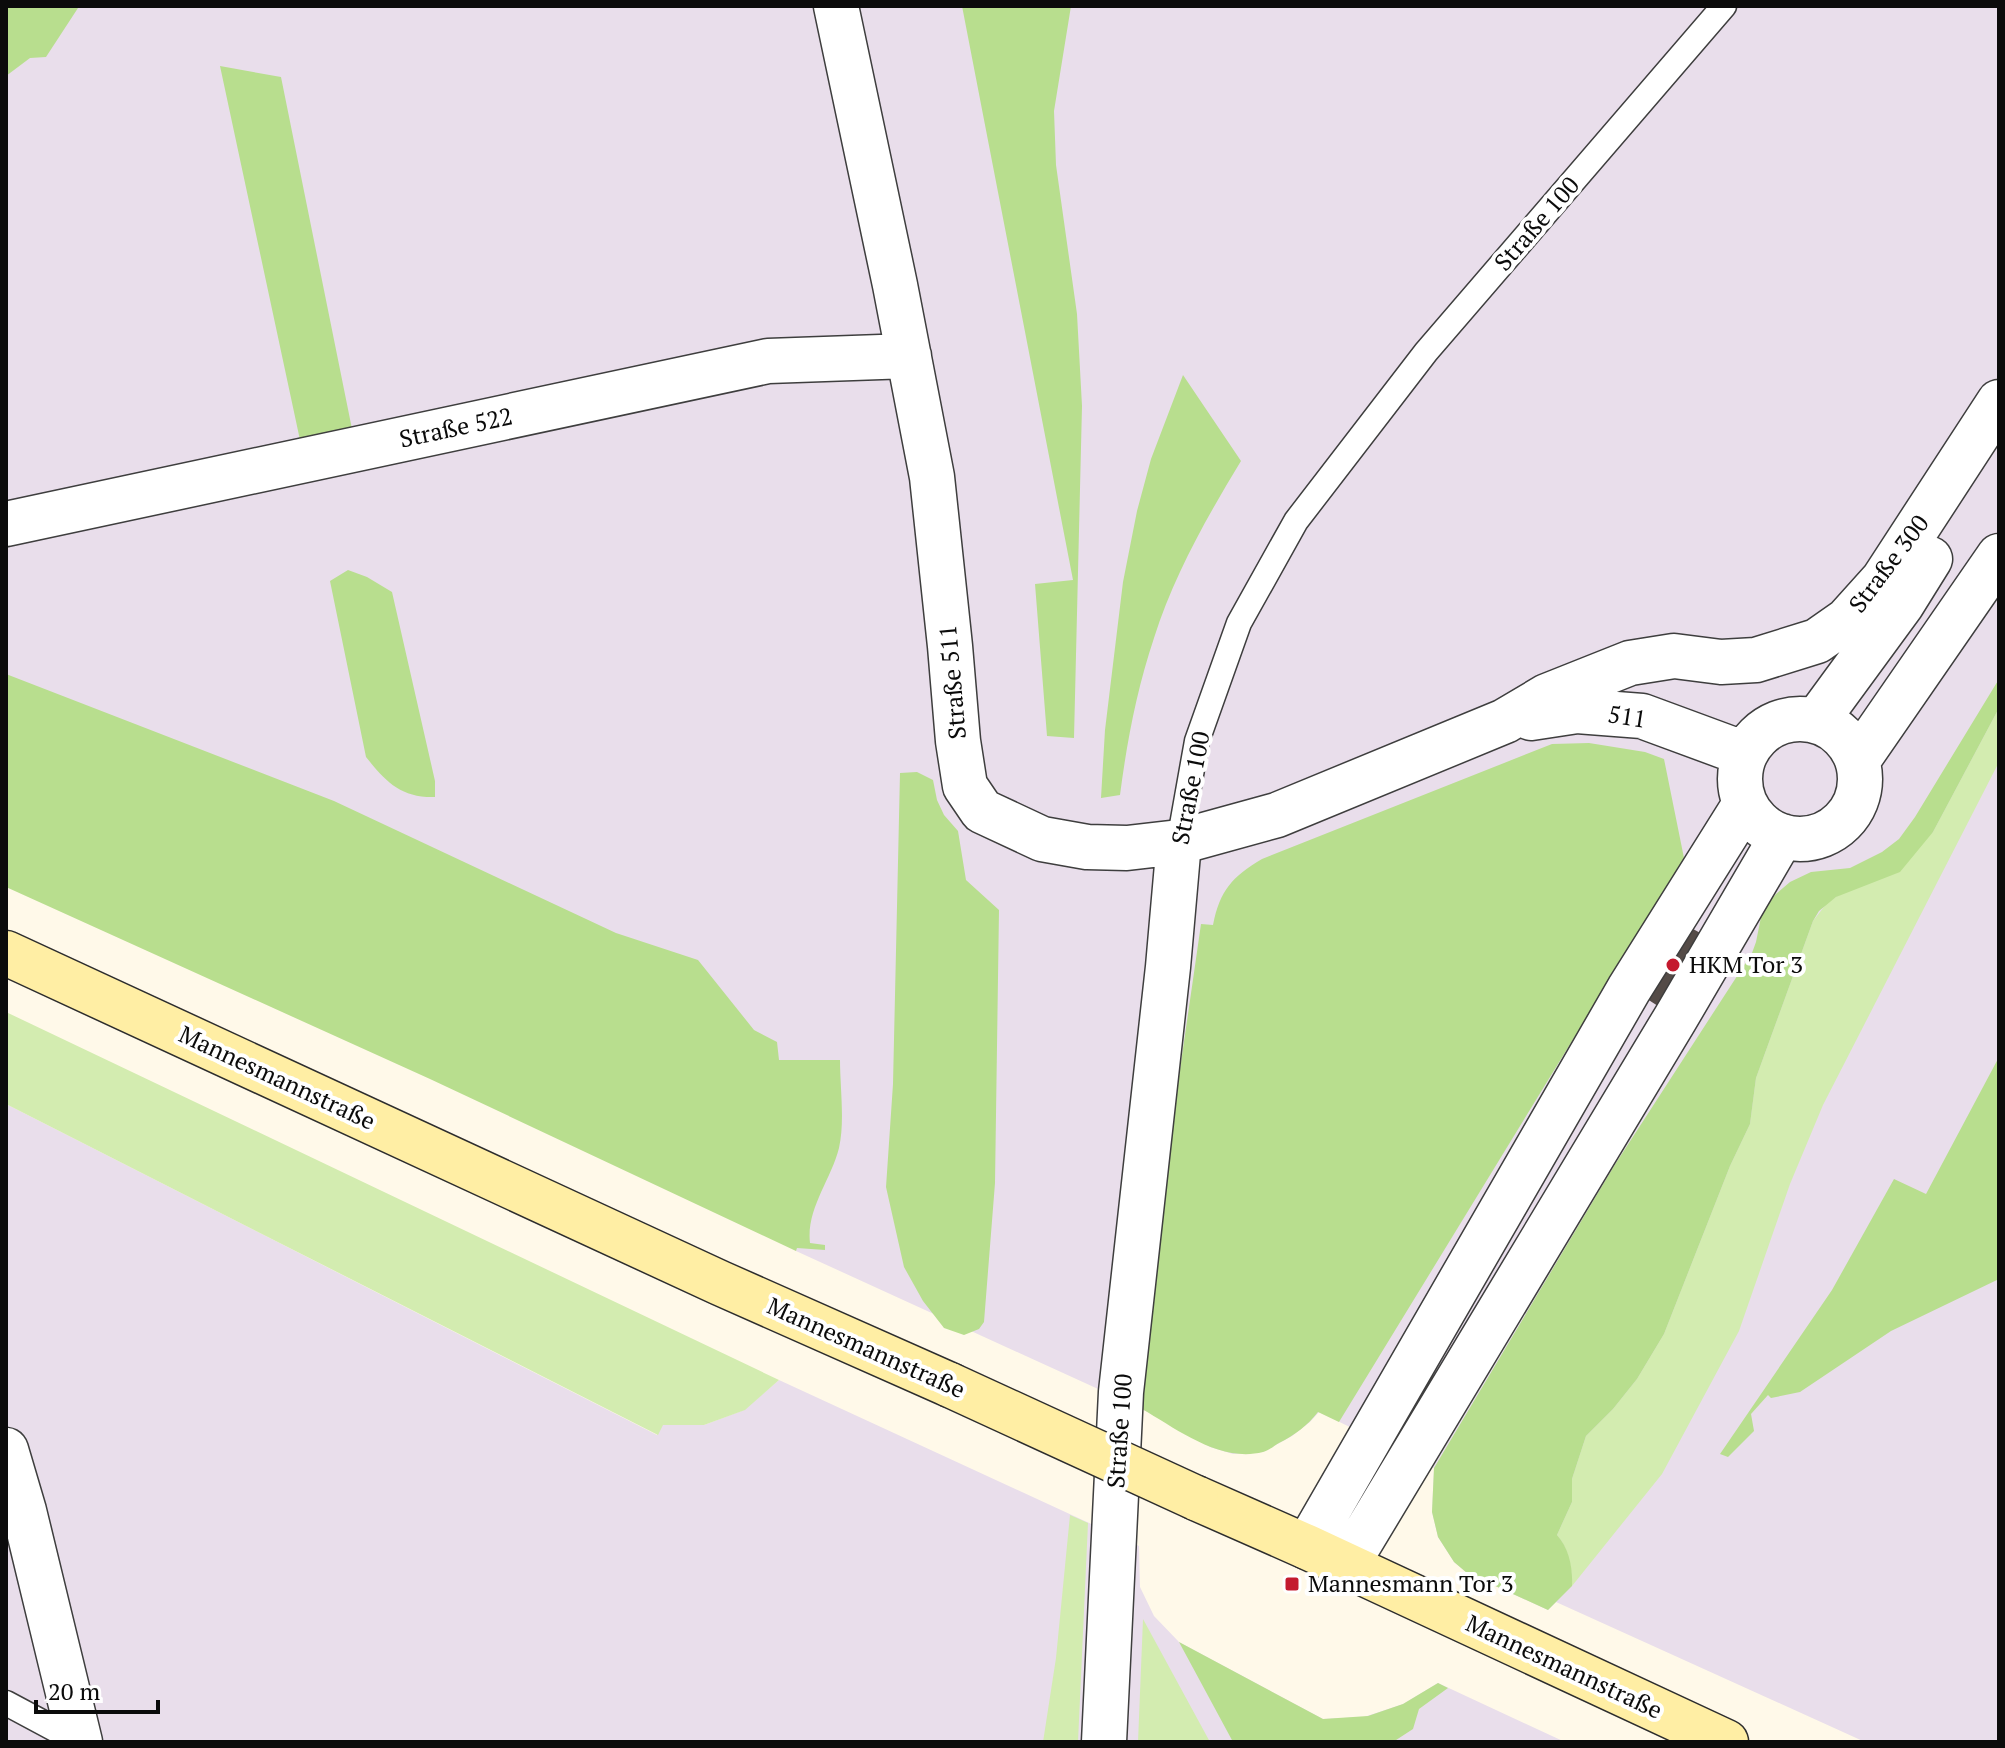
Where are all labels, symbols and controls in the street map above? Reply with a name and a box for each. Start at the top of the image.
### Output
street label: Straße 100 [1487,170,1586,277]
street label: Straße 522 [396,399,515,455]
street label: Straße 300 [1841,508,1935,619]
street label: Straße 511 [931,624,973,741]
street label: 511 [1606,697,1649,735]
street label: Straße 100 [1163,728,1217,847]
place label: HKM Tor 3 [1689,948,1803,980]
marker: HKM Tor 3 [1664,956,1682,974]
street label: Mannesmannstraße [174,1018,381,1137]
street label: Mannesmannstraße [762,1289,970,1405]
street label: Straße 100 [1099,1373,1139,1489]
place label: Mannesmann Tor 3 [1308,1567,1514,1599]
marker: Mannesmann Tor 3 [1283,1575,1301,1593]
street label: Mannesmannstraße [1461,1607,1668,1726]
scale bar [36,1664,158,1714]
text: 20 m [48,1675,100,1707]

